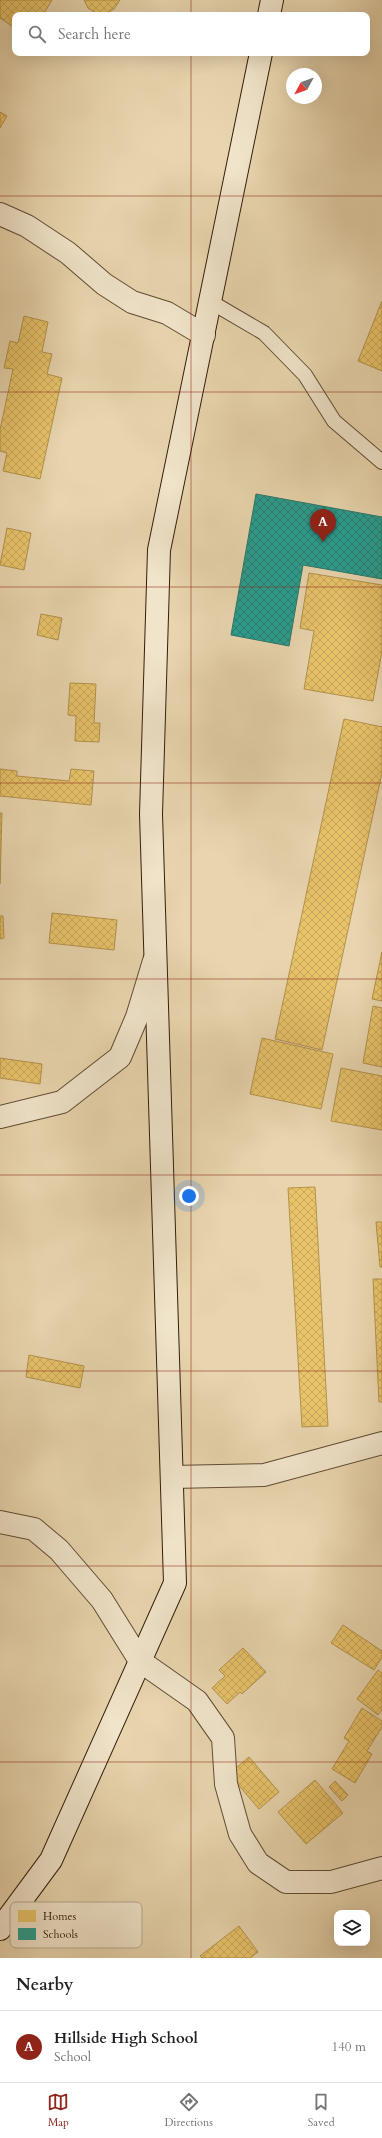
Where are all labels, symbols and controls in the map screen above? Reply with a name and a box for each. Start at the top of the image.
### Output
search box [12,12,370,56]
icon: search [26,23,48,45]
text: Search here [58,24,131,44]
north arrow [286,68,322,104]
pin: A [310,509,336,542]
your location [179,1186,199,1206]
legend [10,1902,142,1948]
text: Homes [43,1909,76,1924]
map controls [334,1910,370,1946]
button: layers [334,1910,370,1946]
text: Schools [43,1927,78,1942]
text: Nearby [16,1973,73,1996]
text: Hillside High School [54,2028,198,2048]
text: A [24,2038,34,2056]
text: 140 m [332,2038,366,2056]
text: School [54,2048,91,2066]
tab: Map [47,2091,69,2130]
tab: Directions [164,2091,213,2130]
tab: Saved [308,2091,335,2130]

